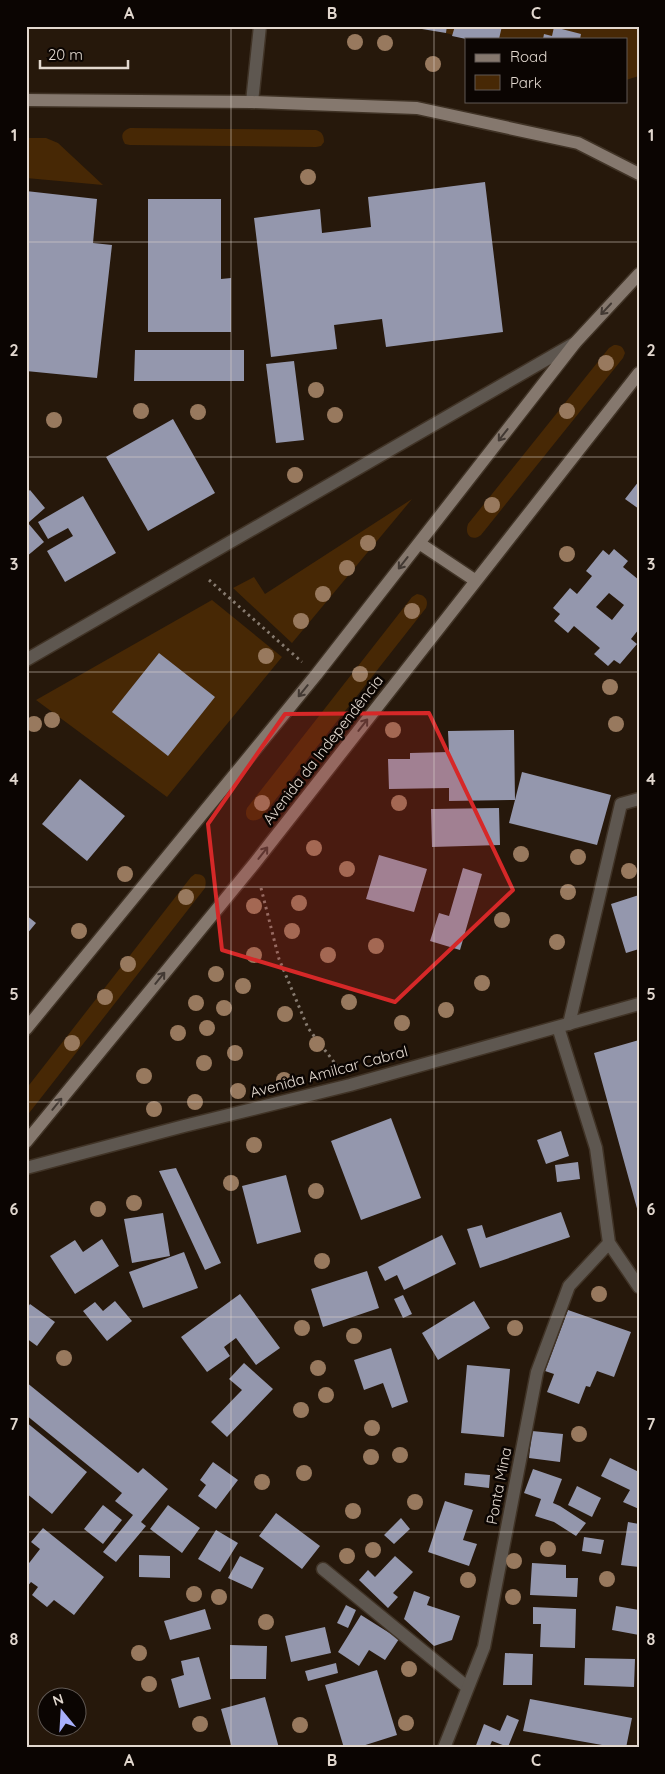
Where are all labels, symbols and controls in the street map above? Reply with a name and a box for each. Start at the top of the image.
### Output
text: A [124,3,135,23]
text: B [327,3,337,23]
text: C [531,3,541,23]
scale bar [40,38,128,70]
legend [465,38,628,102]
text: 20 m [48,45,83,64]
text: Road [510,47,547,66]
text: Park [510,73,542,92]
text: 1 [11,125,17,145]
text: 1 [648,125,654,145]
one-way arrow [600,303,612,316]
text: 2 [9,340,19,360]
text: 2 [646,340,656,360]
one-way arrow [497,428,508,441]
text: 3 [10,554,18,574]
text: 3 [647,554,655,574]
one-way arrow [398,556,408,570]
street label: Avenida da Independência [258,671,387,828]
one-way arrow [297,684,308,697]
one-way arrow [358,719,369,732]
text: 4 [9,769,19,789]
text: 4 [646,769,656,789]
one-way arrow [257,846,268,859]
one-way arrow [155,972,166,985]
text: 5 [9,984,19,1004]
text: 5 [646,984,656,1004]
street label: Avenida Amilcar Cabral [248,1041,410,1102]
one-way arrow [52,1098,63,1111]
text: 6 [10,1199,19,1219]
text: 6 [647,1199,656,1219]
text: 7 [10,1414,19,1434]
text: 7 [647,1414,656,1434]
street label: Ponta Mina [482,1446,515,1526]
text: 8 [10,1629,19,1649]
text: 8 [647,1629,656,1649]
north arrow [38,1686,88,1736]
text: N [50,1689,66,1710]
text: A [124,1750,135,1770]
text: B [327,1750,337,1770]
text: C [531,1750,541,1770]

